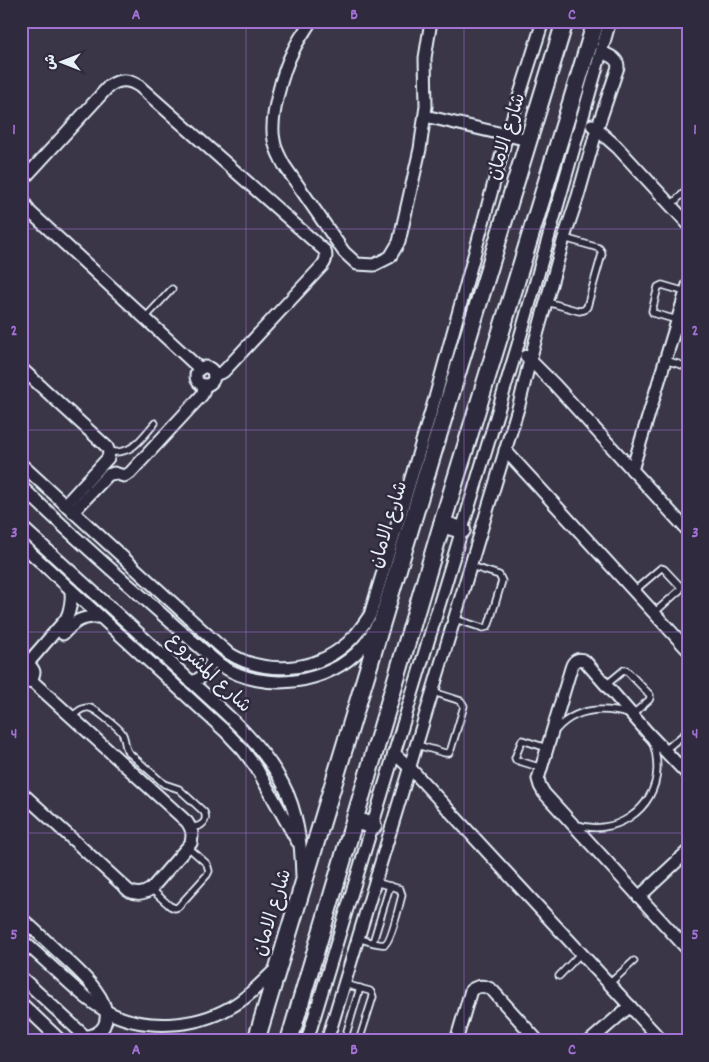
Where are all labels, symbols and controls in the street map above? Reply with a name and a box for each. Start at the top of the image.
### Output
text: A [132,4,141,27]
text: B [350,4,358,27]
text: C [568,4,576,27]
north arrow [38,38,88,88]
text: ش [41,54,61,70]
street label: شارع الامان [482,90,534,184]
text: 1 [12,119,16,142]
text: 1 [693,119,697,142]
text: 2 [11,320,18,343]
text: 2 [692,320,699,343]
street label: شارع الامان [364,478,416,572]
text: 3 [10,522,18,545]
text: 3 [691,522,699,545]
street label: شارع المشروع [160,628,256,720]
text: 4 [11,723,17,746]
text: 4 [692,723,698,746]
street label: شارع الامان [248,866,300,960]
text: 5 [10,924,18,947]
text: 5 [691,924,699,947]
text: A [132,1039,141,1062]
text: B [350,1039,358,1062]
text: C [568,1039,576,1062]

